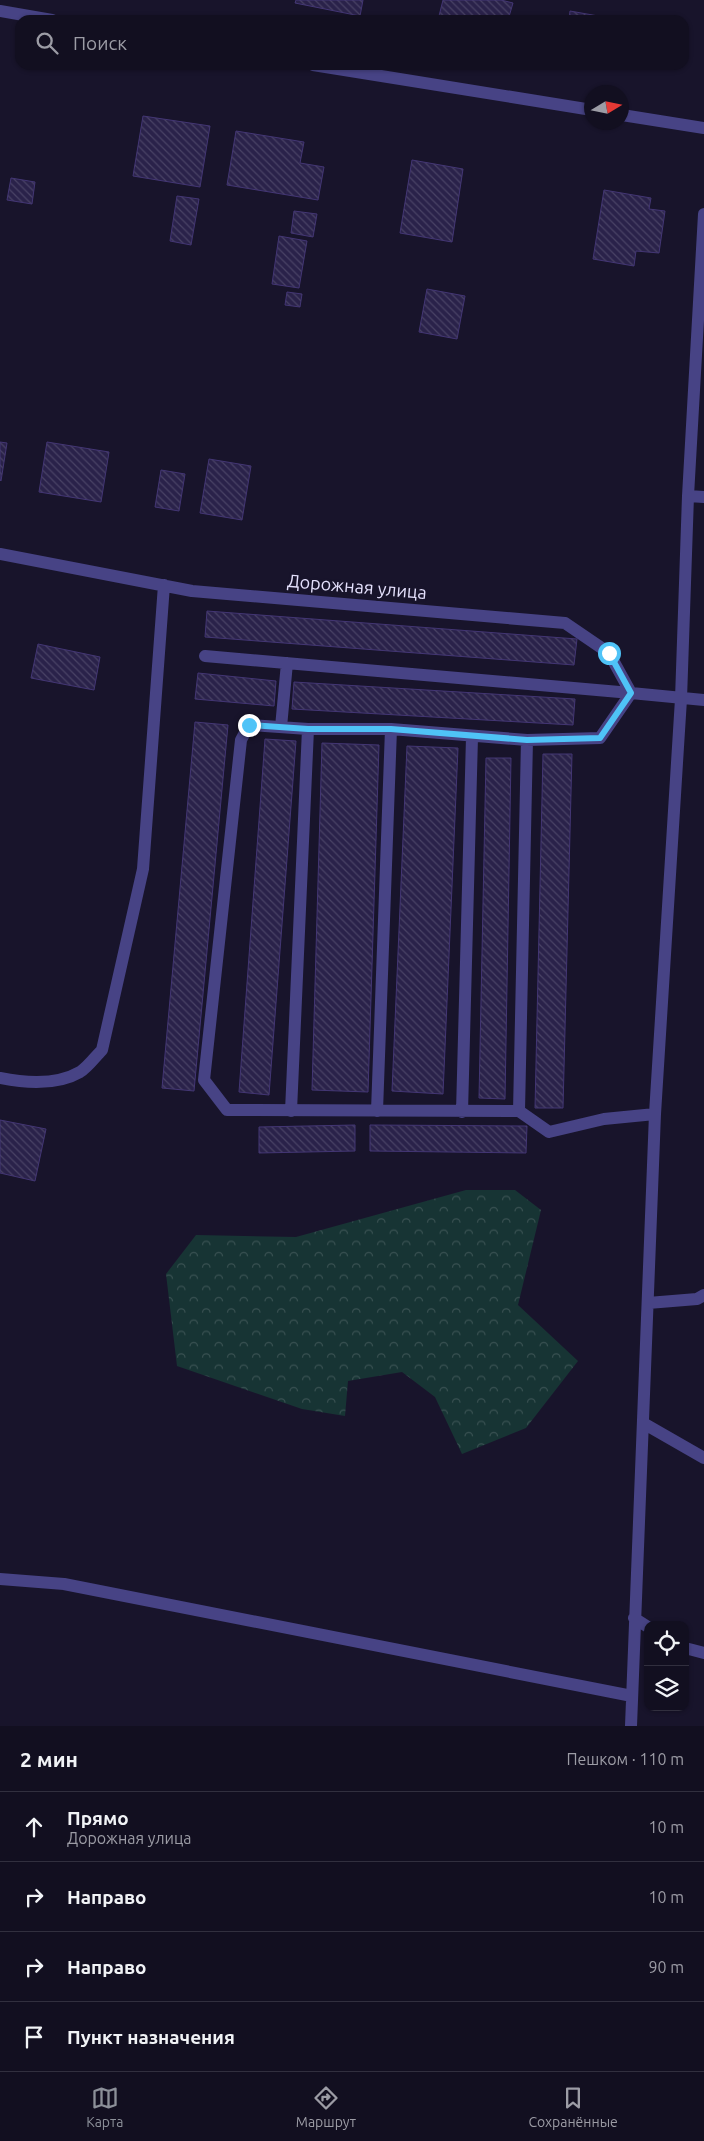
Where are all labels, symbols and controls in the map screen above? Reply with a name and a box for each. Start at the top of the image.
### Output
search box [15,15,689,70]
icon: search [33,29,61,57]
text: Поиск [73,32,127,54]
north arrow [584,85,629,130]
street label: Дорожная улица [286,570,428,602]
route start [598,642,621,665]
route end [238,714,261,737]
map controls [644,1621,689,1711]
button: locate [644,1621,689,1666]
button: layers [644,1666,689,1711]
text: 2 мин [20,1747,78,1771]
text: Пешком · 110 m [566,1750,684,1768]
text: Прямо [67,1807,129,1829]
icon: ahead [20,1813,48,1841]
text: 10 m [648,1818,684,1836]
text: Дорожная улица [67,1829,192,1847]
icon: right [20,1883,48,1911]
text: Направо [67,1886,147,1908]
text: 10 m [648,1888,684,1906]
icon: right [20,1953,48,1981]
text: Направо [67,1956,147,1978]
text: 90 m [648,1958,684,1976]
icon: arrive [20,2023,48,2051]
text: Пункт назначения [67,2026,235,2048]
tab: Карта [86,2084,123,2130]
tab: Маршрут [296,2084,356,2130]
tab: Сохранённые [528,2084,618,2130]

